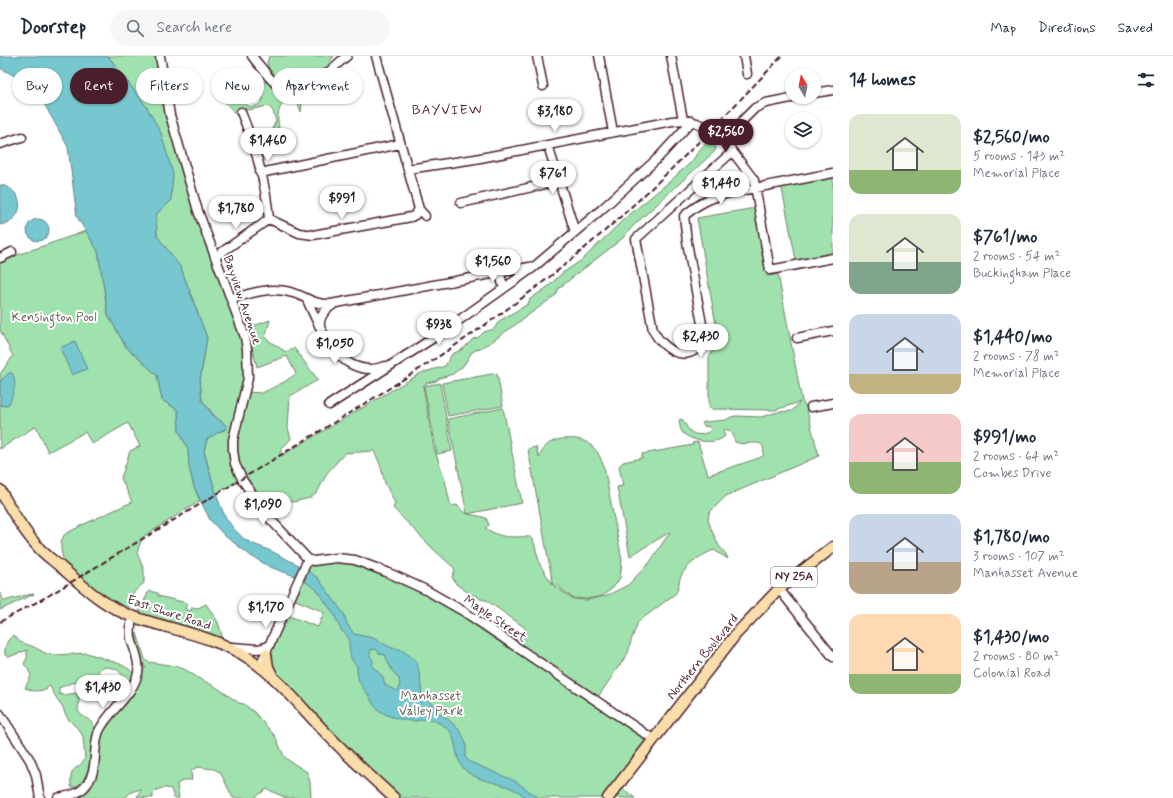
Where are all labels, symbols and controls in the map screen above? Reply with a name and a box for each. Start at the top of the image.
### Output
search box [110,10,390,46]
text: Doorstep [20,15,86,40]
icon: search [124,17,146,39]
text: Search here [156,18,232,38]
text: Map [990,19,1016,37]
text: Directions [1038,19,1096,37]
text: Saved [1118,19,1153,37]
chip: Buy [12,68,62,104]
chip: Rent [70,68,128,104]
chip: Filters [136,68,203,104]
chip: New [211,68,264,104]
chip: Apartment [272,68,363,104]
north arrow [785,68,821,104]
map controls [785,68,821,148]
text: 14 homes [849,69,916,91]
icon: filters [1135,69,1157,91]
pin: $3,180 [522,99,588,133]
district label: BAYVIEW [412,101,482,119]
text: $3,180 [537,103,573,120]
button: layers [785,112,821,148]
pin: $2,560 [693,119,759,153]
text: $2,560 [707,123,745,140]
text: $2,560/mo [973,126,1050,148]
pin: $1,460 [235,128,301,162]
icon: home [881,130,929,178]
text: $1,460 [249,132,287,149]
text: 5 rooms · 143 m² [973,148,1065,165]
pin: $761 [529,161,577,195]
text: $761 [539,165,567,182]
text: Memorial Place [973,165,1060,182]
pin: $1,440 [688,171,754,205]
text: $1,440 [701,175,741,192]
pin: $991 [318,186,366,220]
text: $991 [329,190,355,207]
pin: $1,780 [203,196,269,230]
text: $1,780 [217,200,255,217]
text: $761/mo [973,226,1038,248]
icon: home [881,230,929,278]
text: 2 rooms · 54 m² [973,248,1060,265]
pin: $1,560 [460,249,526,283]
street label: Bayview Avenue [219,253,265,347]
text: $1,560 [475,253,511,270]
text: Buckingham Place [973,265,1071,282]
park label: Kensington Pool [11,309,97,328]
pin: $938 [415,312,463,346]
text: $938 [426,316,452,333]
pin: $2,430 [668,324,734,358]
text: $1,440/mo [973,326,1052,348]
text: $2,430 [682,328,720,345]
icon: home [881,330,929,378]
pin: $1,050 [302,331,368,365]
text: $1,050 [316,335,354,352]
text: 2 rooms · 78 m² [973,348,1060,365]
text: Memorial Place [973,365,1060,382]
text: $991/mo [973,426,1036,448]
icon: home [881,430,929,478]
text: 2 rooms · 64 m² [973,448,1059,465]
text: Combes Drive [973,465,1051,482]
pin: $1,090 [230,492,296,526]
text: $1,090 [244,496,282,513]
text: $1,780/mo [973,526,1050,548]
icon: home [881,530,929,578]
text: 3 rooms · 107 m² [973,548,1065,565]
text: Manhasset Avenue [973,565,1078,582]
road number: NY 25A [771,567,817,587]
street label: East Shore Road [125,591,213,635]
street label: Maple Street [460,591,530,647]
pin: $1,170 [233,595,299,629]
text: $1,170 [248,599,284,616]
street label: Northern Boulevard [663,611,743,703]
text: $1,430/mo [973,626,1049,648]
icon: home [881,630,929,678]
text: 2 rooms · 80 m² [973,648,1059,665]
text: Colonial Road [973,665,1051,682]
pin: $1,430 [70,675,136,709]
text: $1,430 [85,679,121,696]
park label: Manhasset Valley Park [399,688,463,720]

